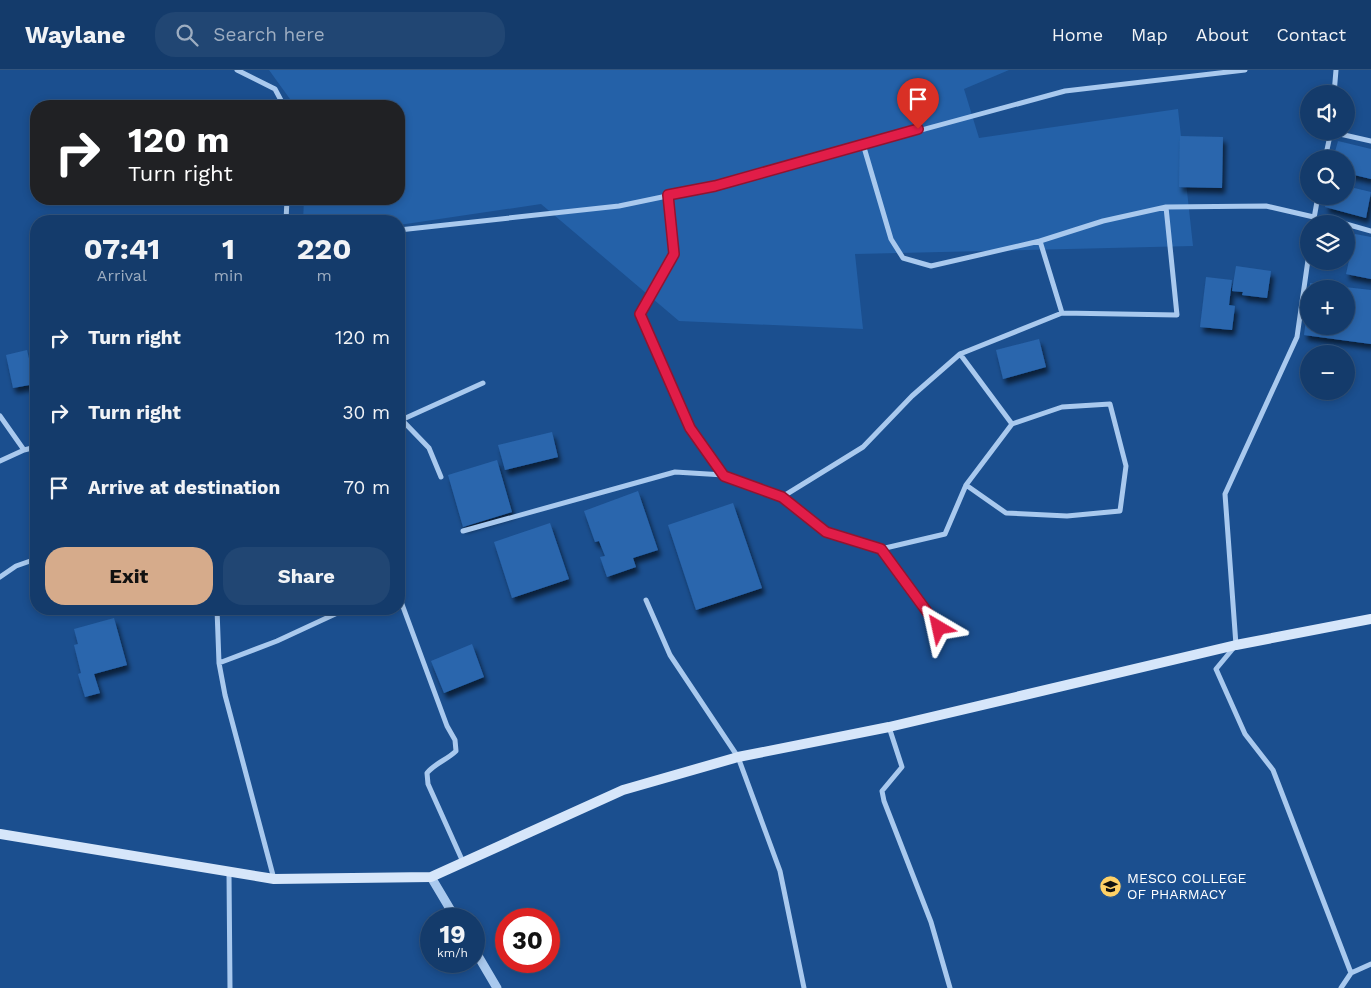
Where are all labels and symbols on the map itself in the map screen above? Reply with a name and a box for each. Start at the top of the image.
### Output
pin [897,78,939,129]
position arrow [912,601,964,653]
place label: MESCO COLLEGE OF PHARMACY [1127,870,1246,902]
school or university icon: MESCO COLLEGE OF PHARMACY [1099,874,1123,898]
speed limit sign: 30 [495,908,560,973]

